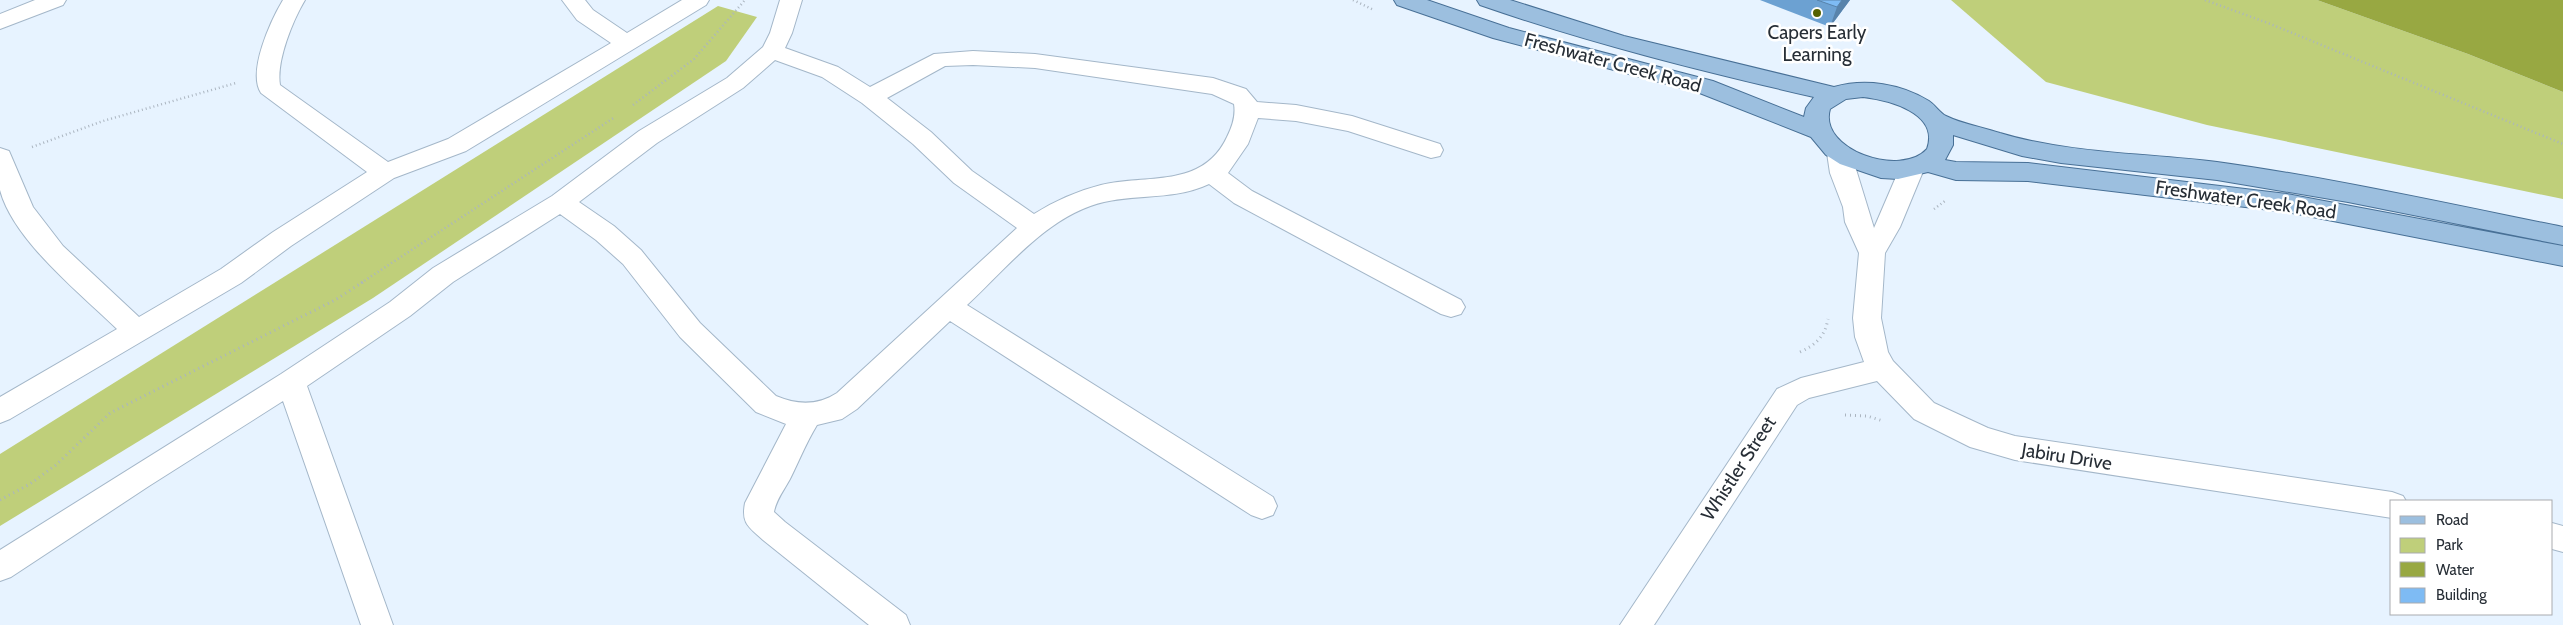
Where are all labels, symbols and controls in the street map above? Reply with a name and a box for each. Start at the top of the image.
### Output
marker: Capers Early Learning [1811,7,1823,19]
place label: Capers Early Learning [1768,21,1867,66]
street label: Freshwater Creek Road [1522,28,1704,97]
street label: Freshwater Creek Road [2154,175,2338,224]
street label: Whistler Street [1696,411,1781,525]
street label: Jabiru Drive [2019,438,2114,475]
legend [2390,500,2553,615]
text: Road [2436,511,2469,529]
text: Park [2436,536,2463,554]
text: Water [2436,561,2474,579]
text: Building [2436,586,2487,604]

